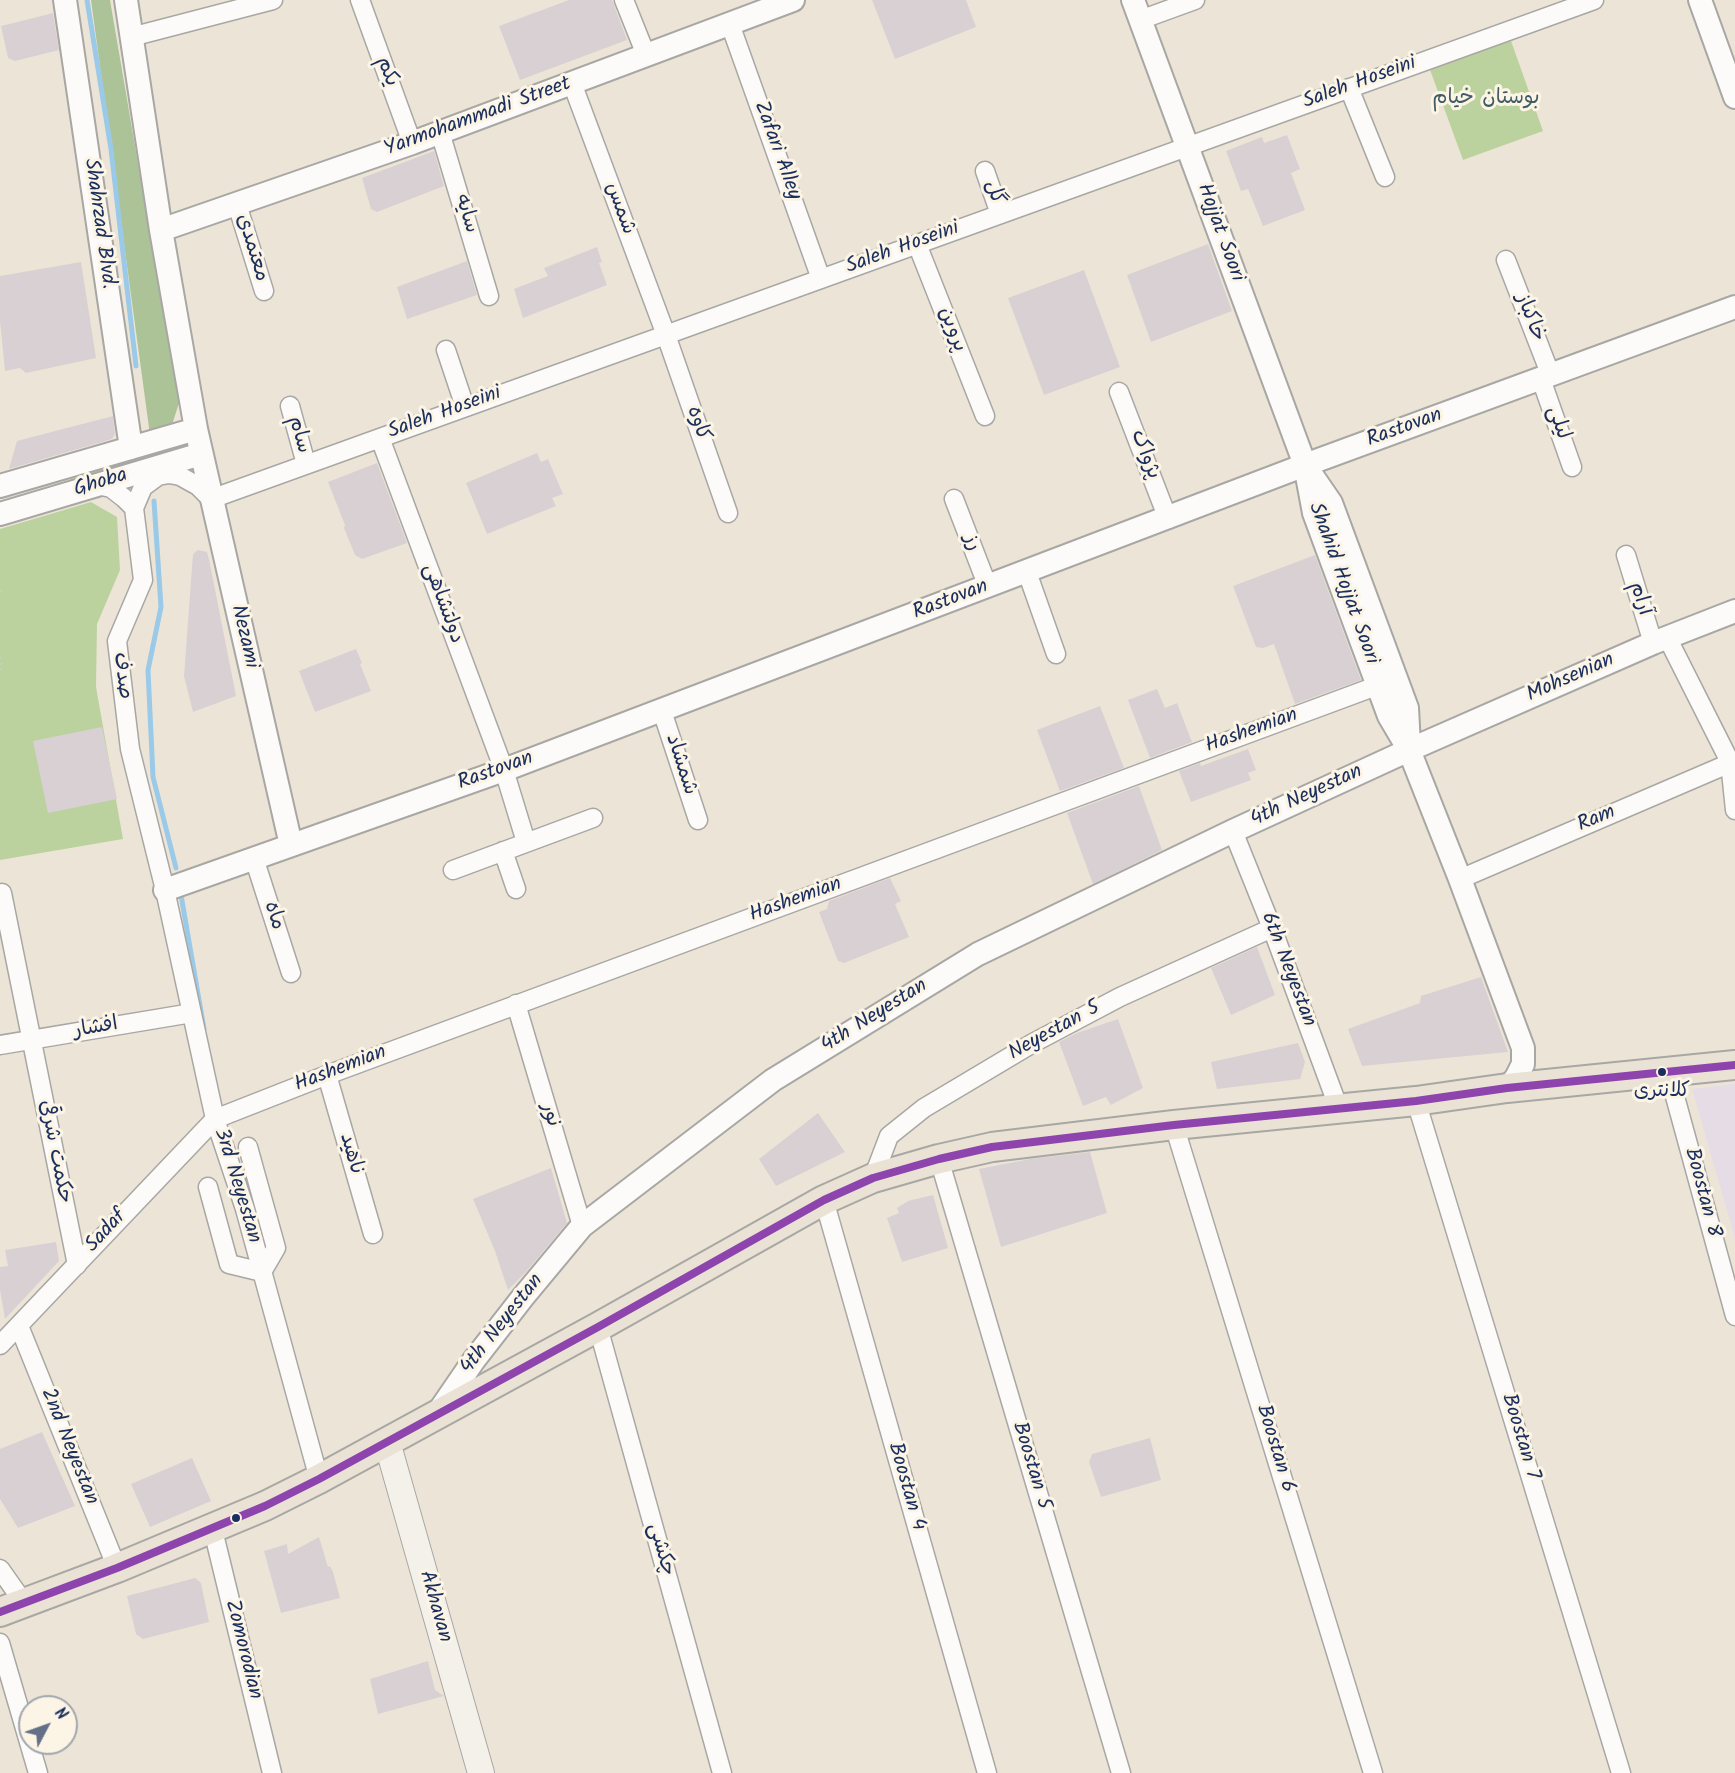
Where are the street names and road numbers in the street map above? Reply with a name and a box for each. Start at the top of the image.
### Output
street label: Saleh Hoseini [1300,52,1420,116]
street label: یکم [369,54,403,90]
street label: Yarmohammadi Street [381,73,575,163]
street label: Zafari Alley [746,98,806,204]
street label: Shahrzad Blvd. [76,157,120,291]
street label: گل [977,178,1009,208]
street label: شمس [598,180,640,238]
street label: Hojjat Soori [1190,180,1248,286]
street label: سایه [447,192,483,236]
street label: معتمدی [229,211,273,285]
street label: Saleh Hoseini [843,217,963,281]
street label: خاکباز [1508,290,1550,346]
street label: پروین [931,304,971,356]
street label: Saleh Hoseini [385,382,505,446]
street label: کاوه [679,403,715,445]
street label: لیلی [1540,403,1574,443]
street label: Rastovan [1364,404,1446,454]
street label: سام [281,414,315,456]
street label: پژواک [1123,427,1165,483]
street label: Ghoba [71,464,131,504]
street label: Shahid Hojjat Soori [1301,500,1383,668]
street label: رز [956,531,986,555]
street label: دولتشاهی [416,561,468,647]
street label: Rastovan [910,575,992,627]
street label: آرام [1622,579,1656,619]
street label: Nezami [223,603,263,671]
street label: Mohsenian [1523,649,1619,709]
street label: صدف [106,651,136,701]
street label: Hashemian [1202,704,1302,760]
street label: شمشاد [658,731,702,799]
street label: Rastovan [455,747,537,797]
street label: 4th Neyestan [1247,760,1367,834]
street label: Ram [1574,801,1620,839]
street label: Hashemian [746,873,846,929]
street label: ماه [257,898,289,934]
street label: 6th Neyestan [1254,909,1320,1031]
street label: 4th Neyestan [817,974,933,1060]
street label: Neyestan 5 [1005,997,1105,1067]
street label: افشار [72,1013,120,1045]
street label: Hashemian [292,1041,390,1099]
street label: حکمت شرقی [32,1098,76,1206]
street label: نور [533,1100,565,1130]
street label: 3rd Neyestan [207,1125,265,1247]
street label: ناهید [332,1131,368,1177]
street label: Boostan 8 [1677,1146,1725,1240]
street label: Sadaf [81,1205,133,1259]
street label: 4th Neyestan [456,1270,550,1380]
street label: 2nd Neyestan [33,1385,103,1509]
street label: Boostan 7 [1494,1391,1544,1483]
street label: Boostan 6 [1249,1402,1299,1496]
street label: Boostan 5 [1005,1419,1055,1513]
street label: Boostan 4 [880,1440,930,1534]
street label: چکشی [640,1521,680,1579]
street label: Akhavan [412,1568,456,1646]
street label: Zomorodian [217,1598,267,1702]

